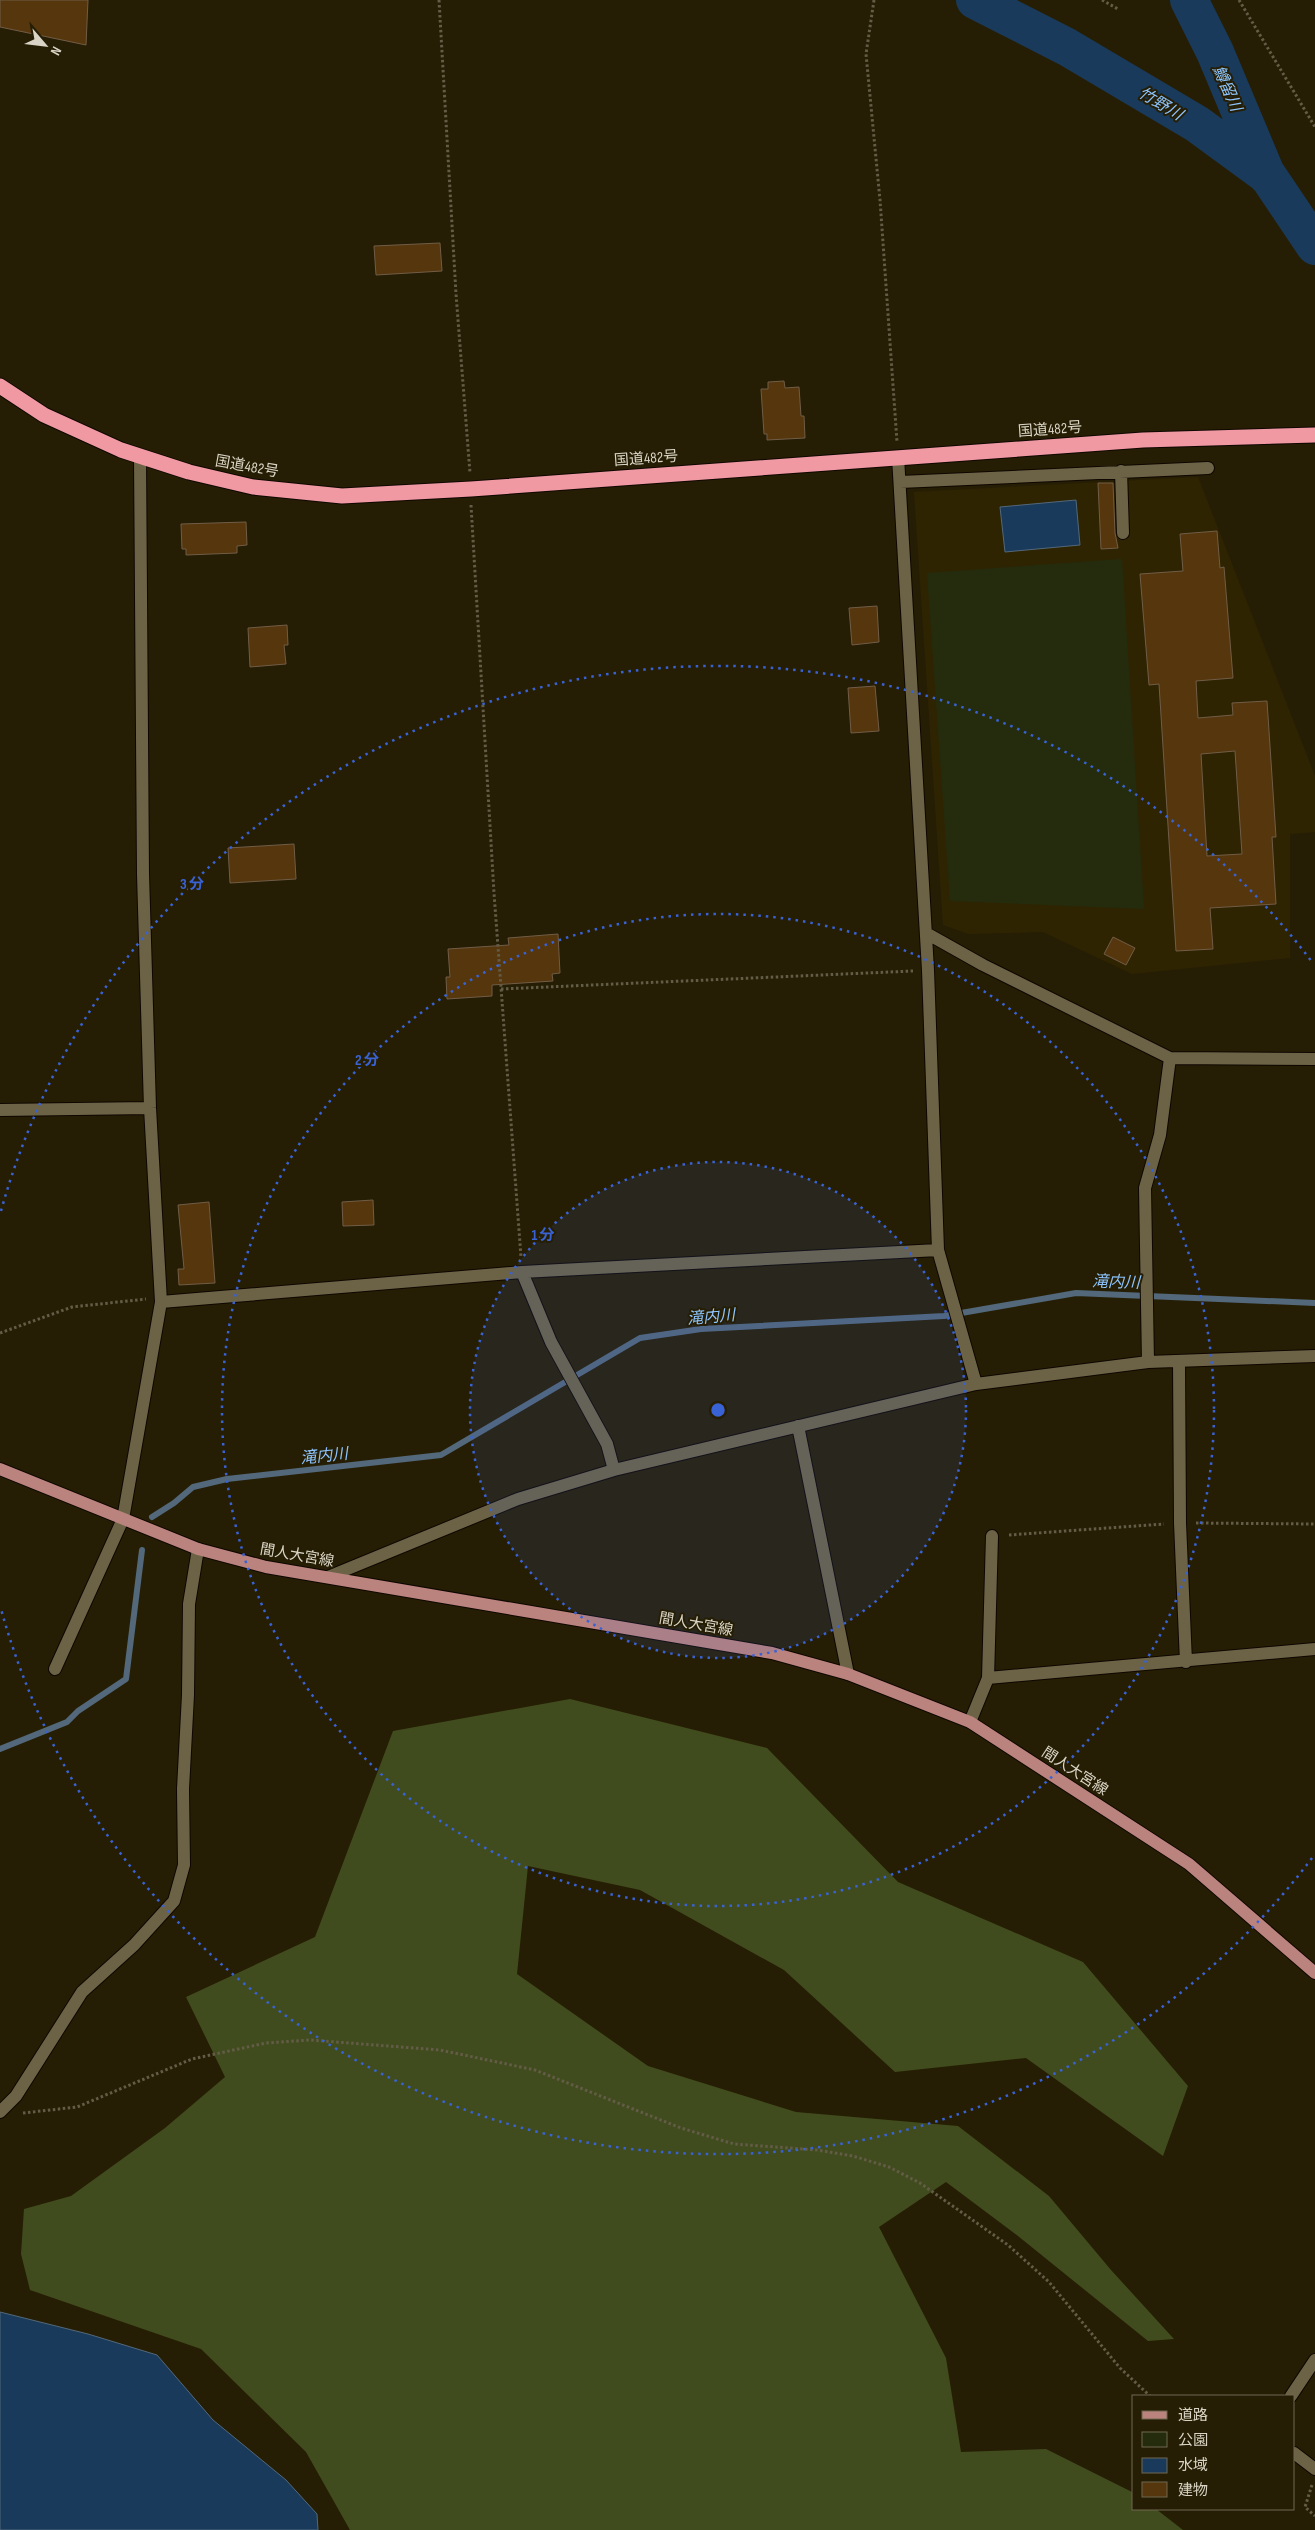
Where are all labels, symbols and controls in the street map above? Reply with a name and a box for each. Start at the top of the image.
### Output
north arrow [20,20,70,70]
text: N [47,44,65,58]
water label: 鱒留川 [1208,63,1246,116]
water label: 竹野川 [1135,84,1187,126]
street label: 国道482号 [1017,418,1083,441]
street label: 国道482号 [613,447,679,470]
street label: 国道482号 [214,452,280,481]
text: 3 分 [180,875,204,894]
text: 2 分 [355,1051,379,1070]
text: 1 分 [531,1226,555,1245]
water label: 滝内川 [1092,1272,1142,1293]
water label: 滝内川 [686,1306,738,1329]
centre of rings [709,1401,727,1419]
water label: 滝内川 [299,1444,351,1468]
street label: 間人大宮線 [258,1540,336,1571]
street label: 間人大宮線 [657,1609,735,1640]
street label: 間人大宮線 [1038,1743,1111,1800]
legend [1132,2395,1295,2510]
text: 道路 [1178,2406,1208,2425]
text: 公園 [1178,2431,1208,2450]
text: 水域 [1178,2456,1208,2475]
text: 建物 [1178,2481,1208,2500]

